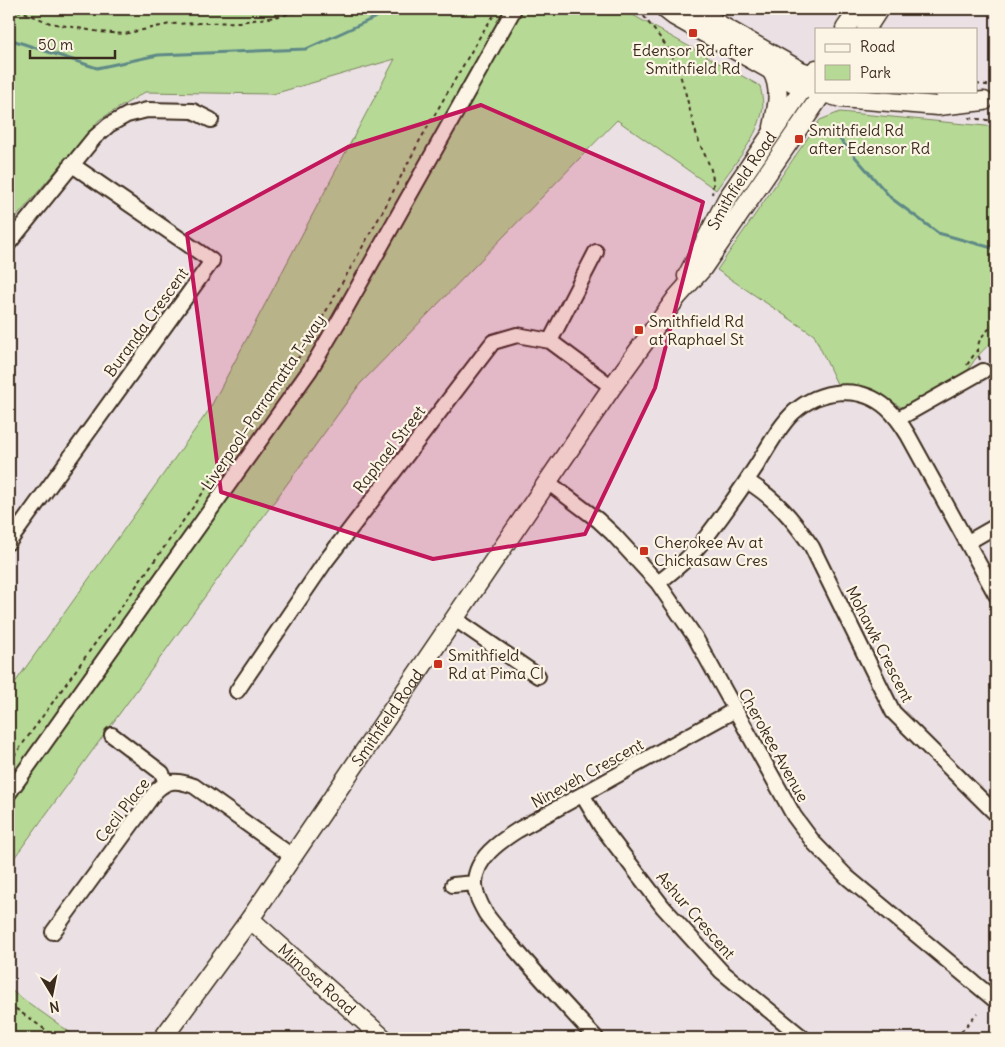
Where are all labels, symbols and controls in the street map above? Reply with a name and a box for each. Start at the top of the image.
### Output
marker: Edensor Rd after Smithfield Rd [687,27,699,39]
scale bar [30,28,115,60]
legend [815,28,978,92]
text: 50 m [38,35,73,54]
text: Road [860,37,895,56]
place label: Edensor Rd after Smithfield Rd [632,40,754,78]
text: Park [860,63,891,82]
place label: Smithfield Rd after Edensor Rd [809,120,930,158]
street label: Smithfield Road [703,128,780,233]
marker: Smithfield Rd after Edensor Rd [793,133,805,145]
street label: Buranda Crescent [100,263,193,381]
street label: Liverpool–Parramatta T-way [197,310,329,494]
place label: Smithfield Rd at Raphael St [649,311,745,349]
marker: Smithfield Rd at Raphael St [633,324,645,336]
street label: Raphael Street [349,401,430,497]
place label: Cherokee Av at Chickasaw Cres [654,532,768,570]
marker: Cherokee Av at Chickasaw Cres [638,545,650,557]
street label: Mohawk Crescent [842,582,918,706]
place label: Smithfield Rd at Pima Cl [448,645,544,683]
marker: Smithfield Rd at Pima Cl [432,658,444,670]
street label: Smithfield Road [347,665,427,770]
street label: Cherokee Avenue [735,685,813,805]
street label: Nineveh Crescent [527,734,647,812]
street label: Cecil Place [91,774,153,846]
street label: Ashur Crescent [652,867,740,963]
street label: Mimosa Road [274,939,360,1019]
north arrow [28,970,78,1020]
text: N [48,997,61,1017]

